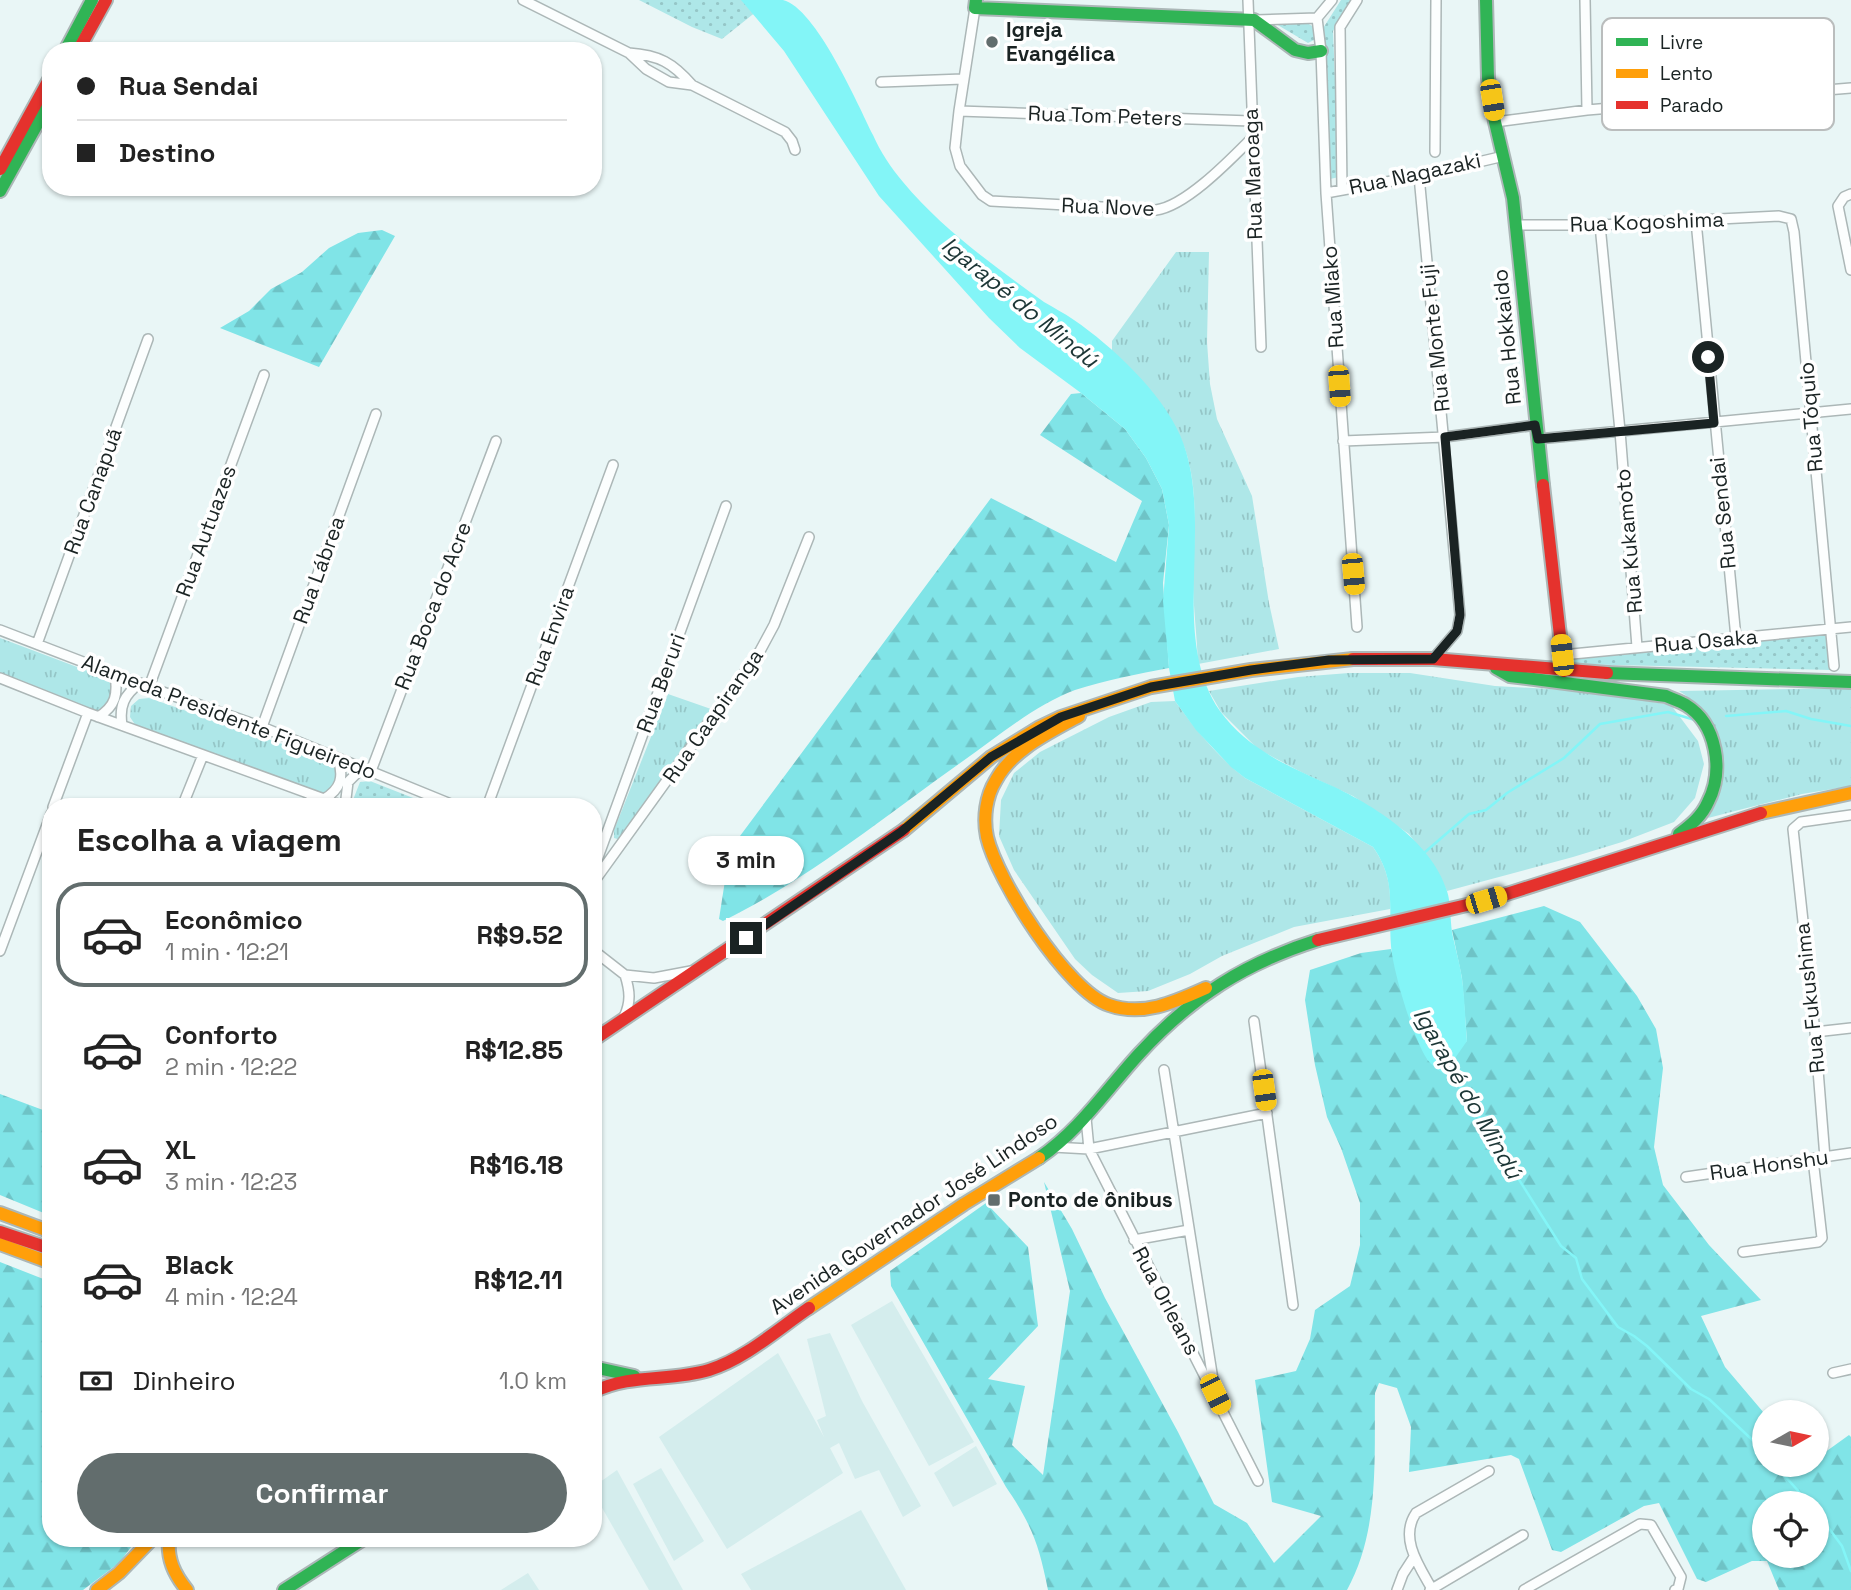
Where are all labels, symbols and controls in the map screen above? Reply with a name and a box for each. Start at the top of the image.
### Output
place label: Igreja Evangélica [1006,16,1115,67]
legend [1602,18,1834,130]
text: Livre [1660,30,1703,55]
marker: Igreja Evangélica [984,34,1000,50]
text: Lento [1660,61,1713,86]
text: Rua Sendai [119,69,258,103]
car [1479,78,1506,122]
text: Parado [1660,93,1724,118]
street label: Rua Tom Peters [1027,99,1183,132]
street label: Rua Maroaga [1237,108,1268,240]
text: Destino [119,136,215,170]
street label: Rua Nagazaki [1346,146,1483,201]
street label: Rua Nove [1061,191,1155,222]
street label: Rua Kogoshima [1569,205,1725,238]
water label: Igarapé do Mindú [936,230,1105,375]
street label: Rua Miako [1315,245,1350,349]
street label: Rua Monte Fuji [1413,263,1456,414]
street label: Rua Hokkaido [1486,268,1527,406]
route start [1692,341,1724,373]
street label: Rua Tóquio [1792,361,1829,473]
car [1328,364,1351,408]
street label: Rua Canapuã [57,424,128,558]
street label: Rua Sendai [1703,456,1742,570]
street label: Rua Autuazes [169,461,242,600]
street label: Rua Kukamoto [1609,468,1648,614]
street label: Rua Lábrea [287,512,350,627]
street label: Rua Boca do Acre [388,518,477,694]
car [1341,552,1366,596]
street label: Rua Envira [519,582,580,689]
street label: Rua Osaka [1653,623,1759,658]
street label: Rua Beruri [630,629,691,736]
car [1550,633,1575,677]
street label: Rua Caapiranga [656,643,769,788]
street label: Alameda Presidente Figueiredo [78,648,380,785]
text: Escolha a viagem [77,820,342,860]
callout: 3 min [688,836,804,886]
text: 3 min [716,845,776,875]
car [1463,884,1510,916]
icon: car [81,903,144,966]
text: Econômico [165,903,303,937]
text: R$9.52 [476,918,563,952]
street label: Rua Fukushima [1788,921,1831,1075]
route end [730,922,762,954]
text: 1 min · 12:21 [165,937,289,967]
water label: Igarapé do Mindú [1407,1002,1530,1185]
icon: car [81,1018,144,1081]
text: Conforto [165,1018,278,1052]
text: R$12.85 [465,1033,563,1067]
text: 2 min · 12:22 [165,1052,297,1082]
car [1251,1068,1278,1112]
street label: Avenida Governador José Lindoso [765,1107,1063,1320]
icon: car [81,1133,144,1196]
text: XL [165,1133,196,1167]
street label: Rua Honshu [1708,1143,1830,1186]
text: R$16.18 [469,1148,563,1182]
text: 3 min · 12:23 [165,1167,297,1197]
place label: Ponto de ônibus [1008,1186,1173,1213]
marker: Ponto de ônibus [986,1192,1002,1208]
street label: Rua Orleans [1127,1242,1206,1360]
icon: car [81,1248,144,1311]
text: Black [165,1248,234,1282]
text: R$12.11 [474,1263,563,1297]
text: 4 min · 12:24 [165,1282,298,1312]
icon: cash [77,1362,115,1400]
text: Dinheiro [133,1364,236,1398]
text: 1.0 km [499,1366,567,1396]
car [1197,1371,1234,1417]
north arrow [1752,1400,1829,1477]
map controls [1752,1400,1829,1568]
button: Confirmar [77,1453,567,1533]
button: locate [1752,1491,1829,1568]

